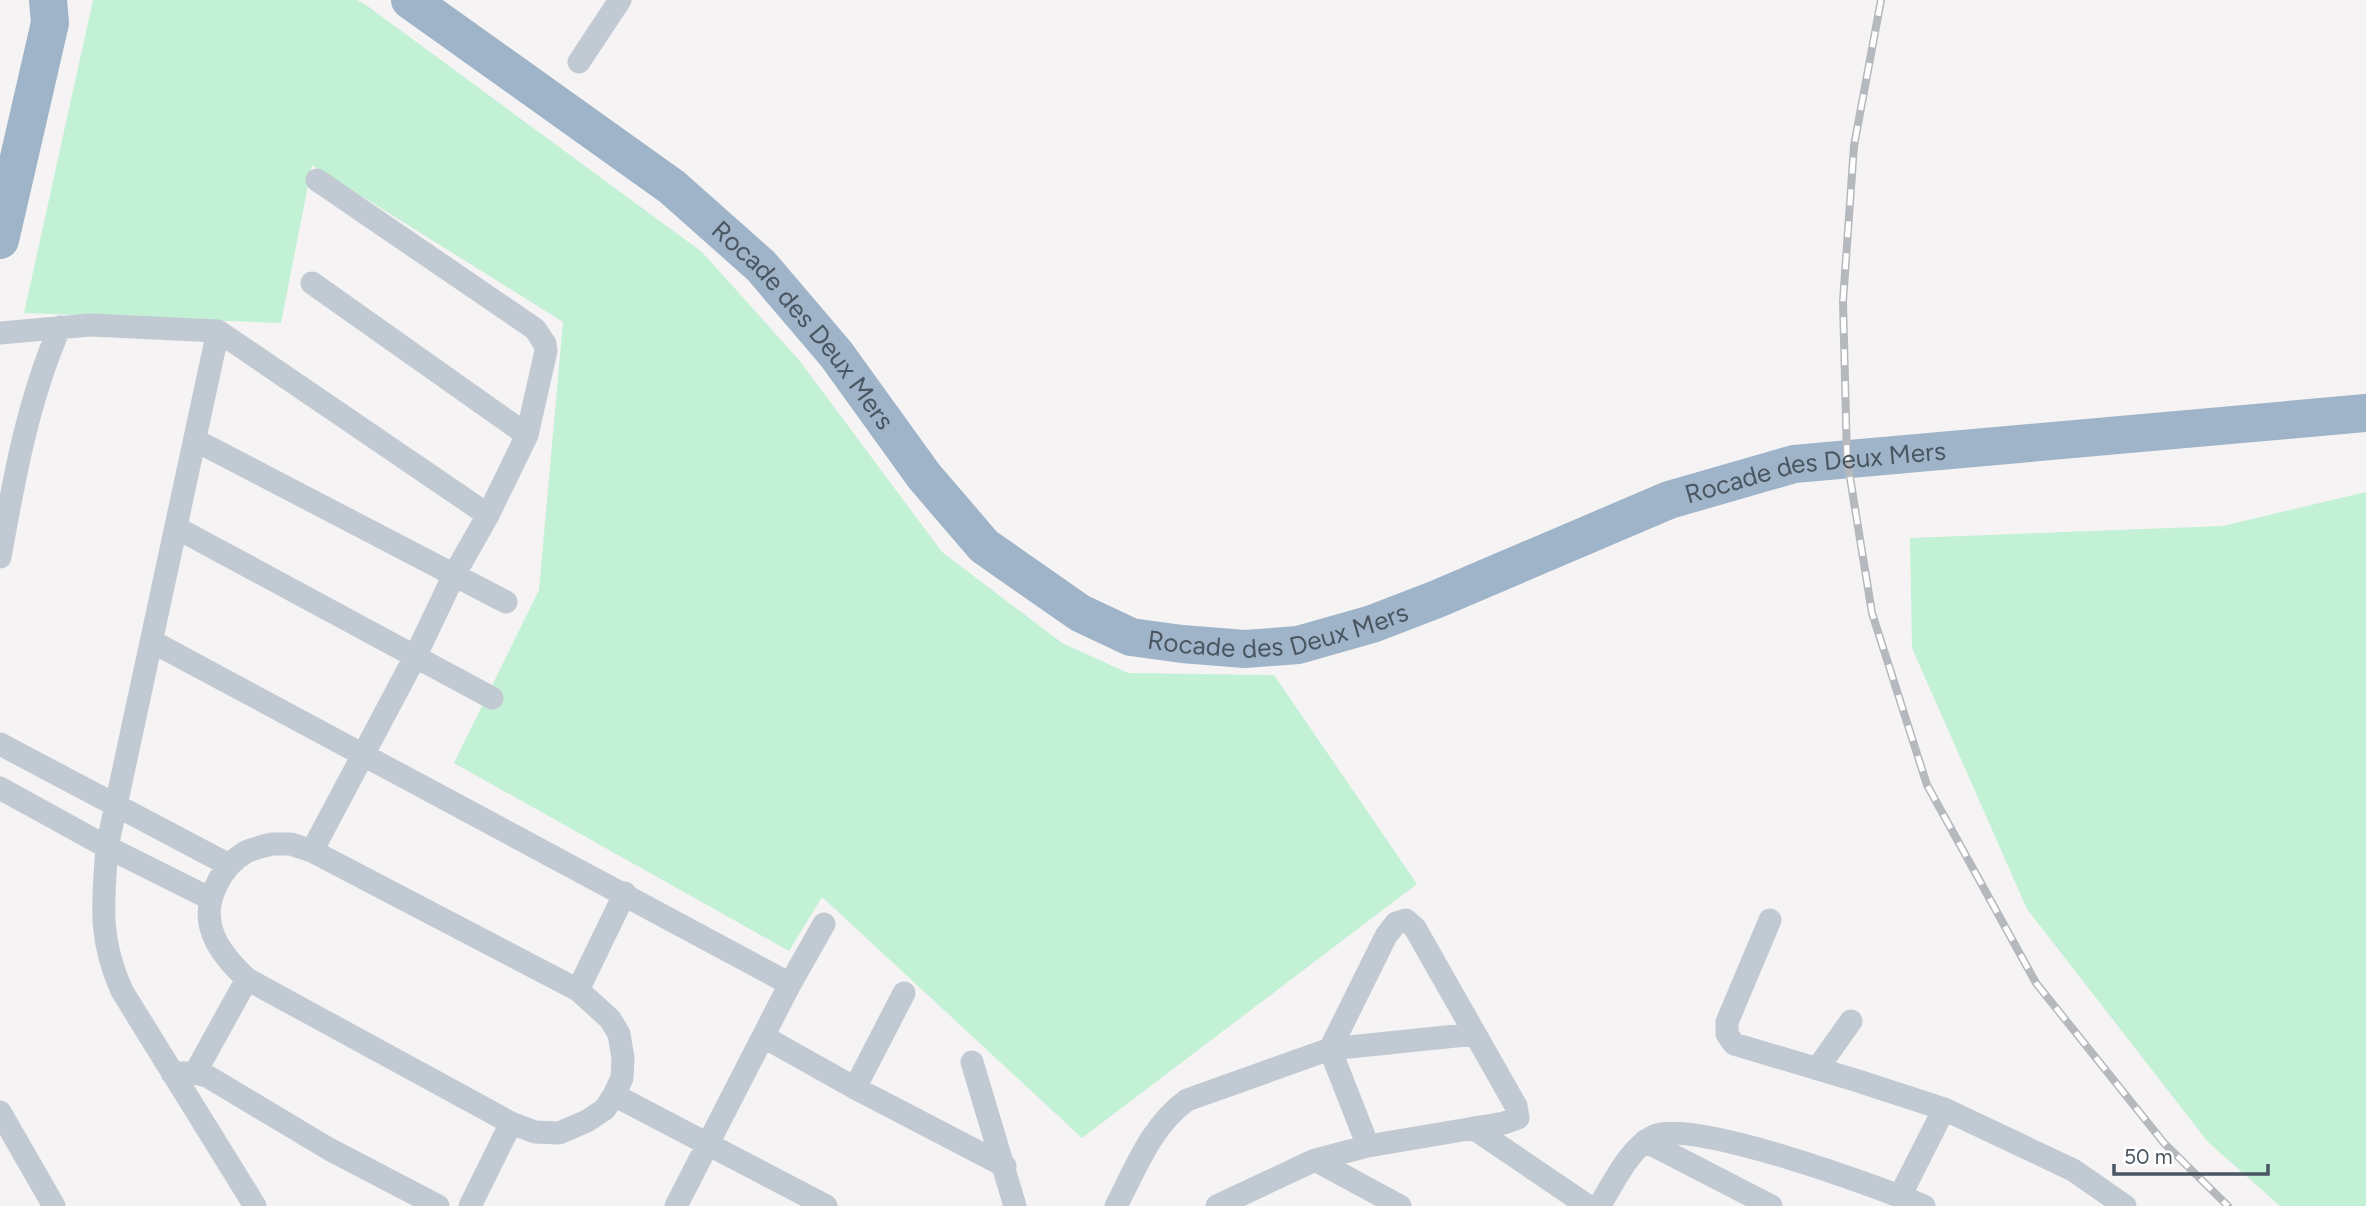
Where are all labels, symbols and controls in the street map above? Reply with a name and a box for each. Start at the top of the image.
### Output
street label: Rocade des Deux Mers [705,214,901,436]
street label: Rocade des Deux Mers [1681,435,1947,511]
street label: Rocade des Deux Mers [1146,596,1413,665]
scale bar [2114,1132,2268,1176]
text: 50 m [2124,1144,2173,1169]

